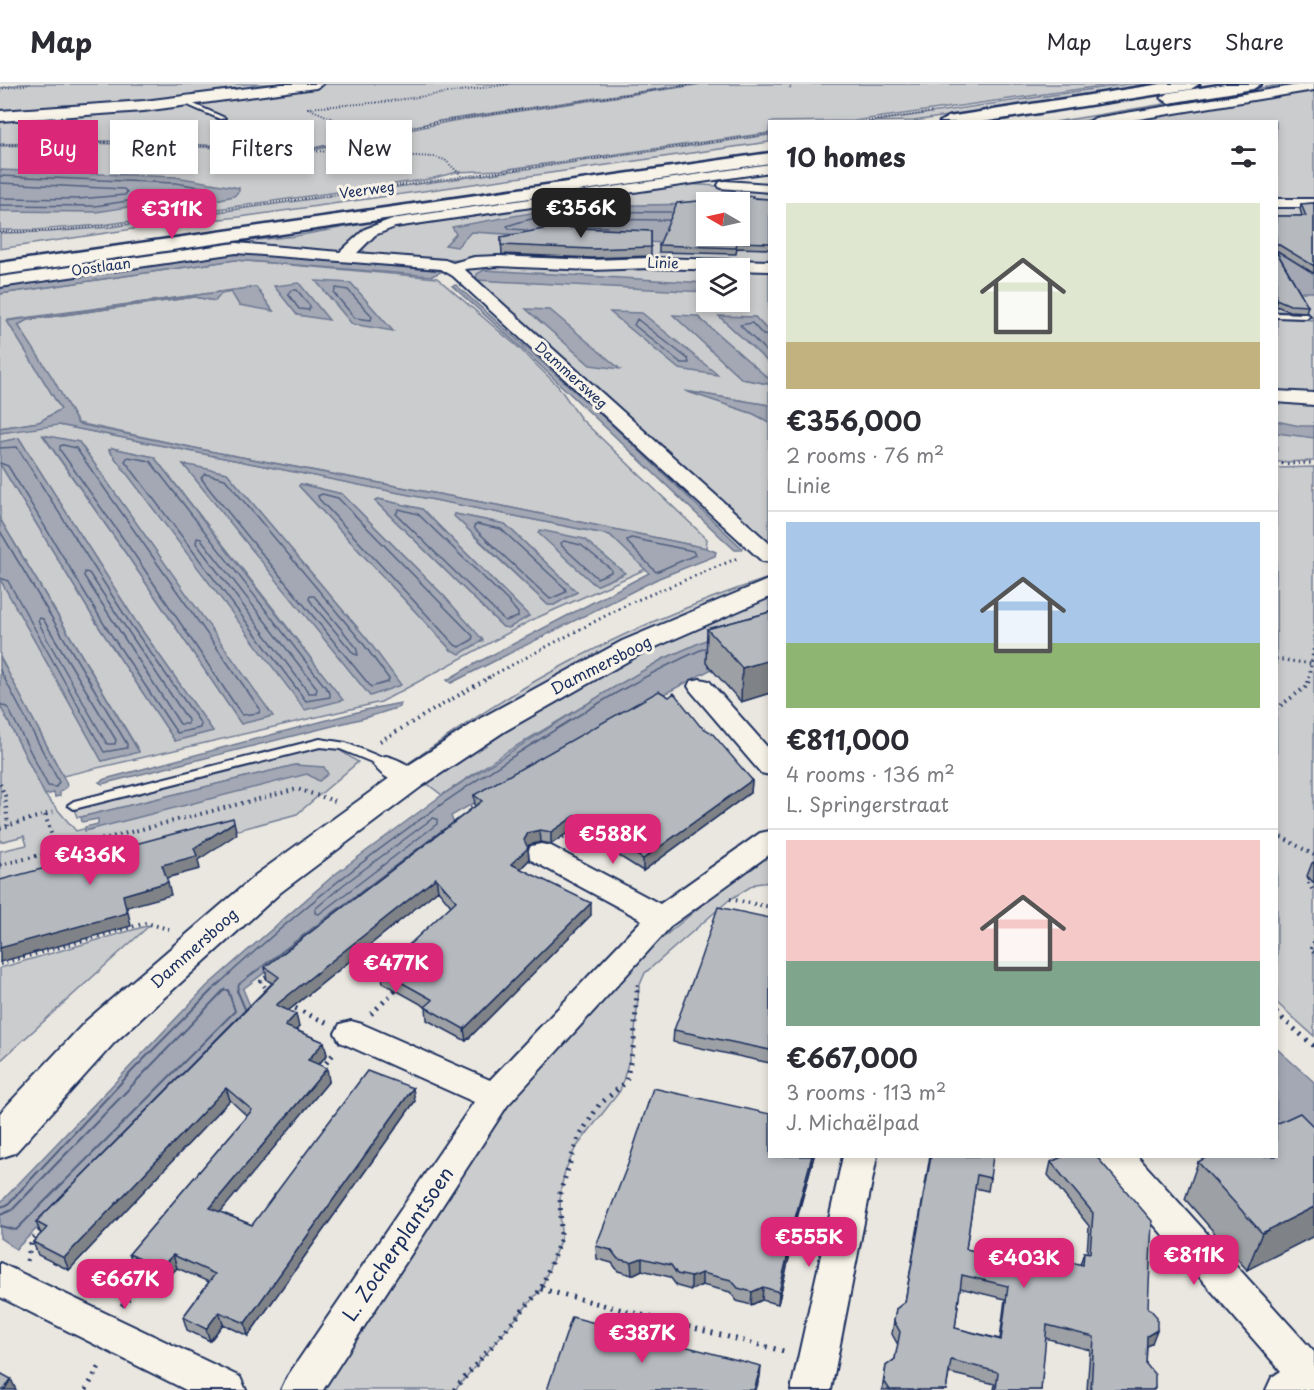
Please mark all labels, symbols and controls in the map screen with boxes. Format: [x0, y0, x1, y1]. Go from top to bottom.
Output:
text: Map [30, 20, 92, 63]
text: Map [1047, 25, 1091, 57]
text: Layers [1124, 25, 1192, 57]
text: Share [1225, 25, 1284, 57]
chip: Buy [18, 120, 98, 174]
chip: Rent [110, 120, 198, 174]
chip: Filters [210, 120, 314, 174]
chip: New [326, 120, 412, 174]
text: 10 homes [786, 137, 906, 176]
icon: filters [1227, 140, 1260, 173]
street label: Veerweg [338, 175, 396, 204]
pin: €356K [539, 188, 623, 239]
pin: €311K [130, 189, 214, 240]
text: €356K [546, 192, 616, 222]
north arrow [696, 192, 750, 246]
map controls [696, 192, 750, 312]
text: €311K [141, 193, 203, 223]
icon: home [969, 242, 1077, 350]
street label: Oostlaan [70, 252, 132, 281]
street label: Linie [647, 252, 679, 273]
button: layers [696, 258, 750, 312]
street label: Dammersweg [530, 336, 613, 413]
text: €356,000 [786, 401, 921, 440]
text: 2 rooms · 76 m² [786, 440, 944, 470]
text: Linie [786, 470, 831, 500]
icon: home [969, 561, 1077, 669]
street label: Dammersboog [546, 628, 655, 700]
text: €811,000 [786, 720, 909, 759]
text: 4 rooms · 136 m² [786, 759, 955, 789]
text: L. Springerstraat [786, 789, 949, 819]
pin: €588K [571, 814, 655, 865]
text: €588K [579, 818, 647, 848]
pin: €436K [48, 835, 132, 886]
text: €436K [54, 839, 126, 869]
icon: home [969, 879, 1077, 987]
street label: Dammersboog [144, 901, 242, 993]
pin: €477K [354, 943, 438, 994]
text: €477K [363, 947, 429, 977]
text: €667,000 [786, 1038, 918, 1077]
text: 3 rooms · 113 m² [786, 1077, 946, 1107]
text: J. Michaëlpad [786, 1107, 919, 1137]
street label: L. Zocherplantsoen [334, 1160, 460, 1327]
pin: €555K [767, 1217, 851, 1268]
text: €555K [775, 1221, 843, 1251]
pin: €811K [1152, 1235, 1236, 1286]
pin: €403K [982, 1238, 1066, 1289]
text: €811K [1164, 1239, 1224, 1269]
text: €403K [988, 1242, 1060, 1272]
pin: €667K [83, 1259, 167, 1310]
text: €667K [91, 1263, 159, 1293]
pin: €387K [600, 1313, 684, 1364]
text: €387K [608, 1317, 676, 1347]

